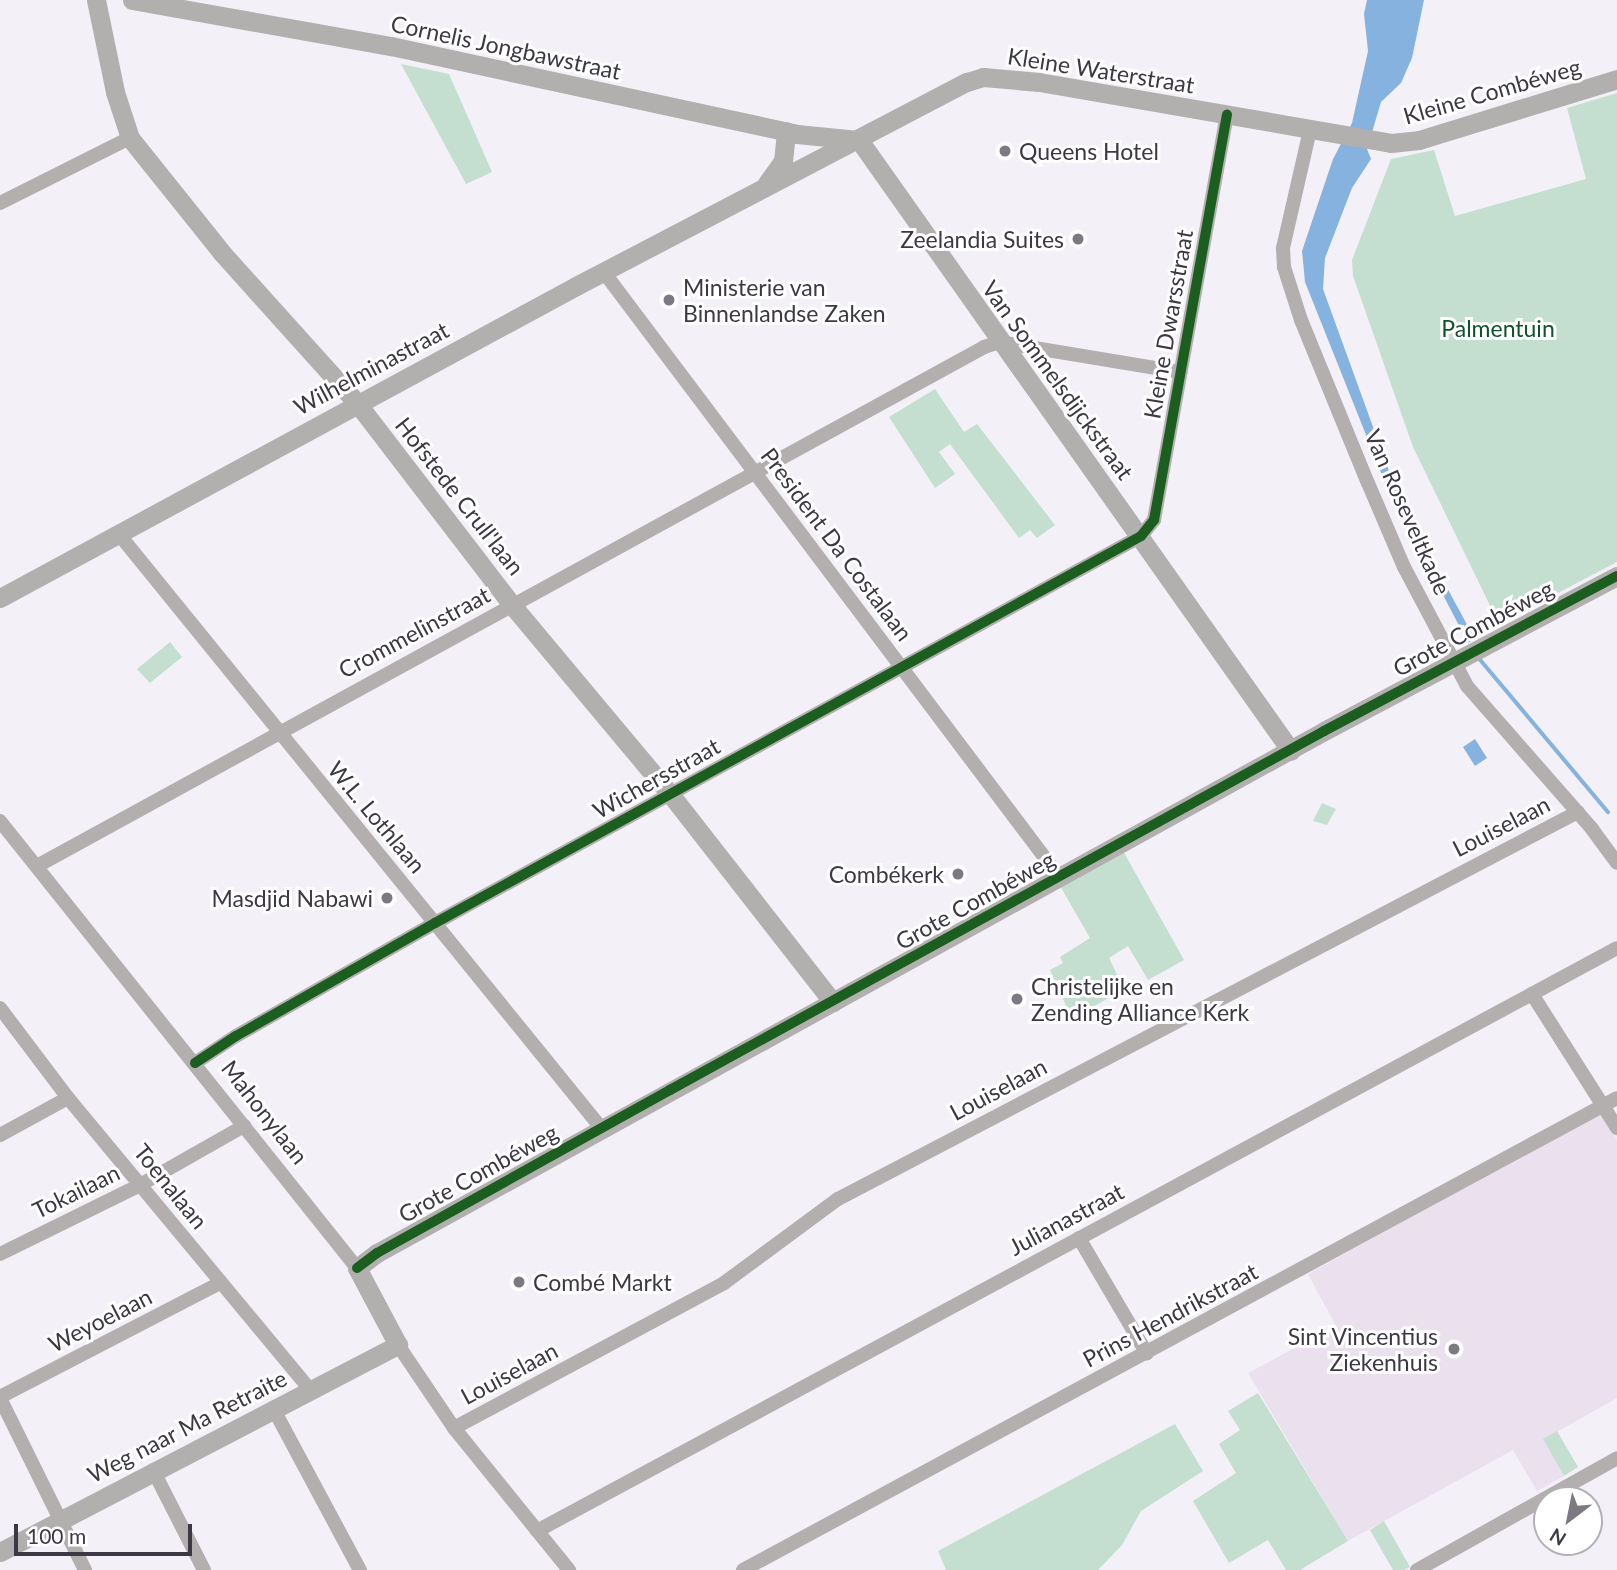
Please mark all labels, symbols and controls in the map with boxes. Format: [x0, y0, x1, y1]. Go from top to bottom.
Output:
street label: Cornelis Jongbawstraat [388, 9, 624, 85]
street label: Kleine Waterstraat [1006, 42, 1196, 98]
street label: Kleine Combéweg [1400, 52, 1584, 130]
place label: Queens Hotel [1019, 137, 1159, 165]
marker: Queens Hotel [997, 143, 1013, 159]
place label: Zeelandia Suites [900, 225, 1064, 253]
street label: Kleine Dwarsstraat [1138, 227, 1198, 421]
marker: Zeelandia Suites [1070, 231, 1086, 247]
place label: Ministerie van Binnenlandse Zaken [683, 273, 886, 327]
street label: Van Sommelsdijckstraat [977, 275, 1139, 485]
marker: Ministerie van Binnenlandse Zaken [661, 292, 677, 308]
park label: Palmentuin [1441, 314, 1555, 342]
street label: Wilhelminastraat [289, 316, 453, 420]
street label: Hofstede Crull'laan [390, 412, 530, 580]
street label: Van Roseveltkade [1359, 425, 1457, 599]
street label: President Da Costalaan [755, 442, 919, 646]
street label: Grote Combéweg [1388, 574, 1558, 682]
street label: Crommelinstraat [334, 581, 494, 683]
street label: Wichersstraat [588, 732, 724, 824]
street label: W.L. Lothlaan [322, 756, 432, 878]
street label: Louiselaan [1448, 790, 1554, 862]
street label: Grote Combéweg [891, 845, 1059, 955]
place label: Combékerk [829, 860, 944, 888]
marker: Combékerk [950, 866, 966, 882]
place label: Masdjid Nabawi [211, 884, 373, 912]
marker: Masdjid Nabawi [379, 890, 395, 906]
place label: Christelijke en Zending Alliance Kerk [1031, 972, 1250, 1026]
marker: Christelijke en Zending Alliance Kerk [1009, 991, 1025, 1007]
street label: Louiselaan [945, 1052, 1051, 1126]
street label: Mahonylaan [216, 1055, 314, 1169]
street label: Grote Combéweg [394, 1118, 562, 1228]
street label: Toenalaan [128, 1138, 214, 1234]
street label: Tokailaan [28, 1158, 124, 1224]
street label: Julianastraat [1004, 1177, 1128, 1261]
street label: Prins Hendrikstraat [1078, 1257, 1262, 1373]
place label: Combé Markt [533, 1268, 672, 1296]
marker: Combé Markt [511, 1274, 527, 1290]
street label: Weyoelaan [44, 1282, 156, 1358]
place label: Sint Vincentius Ziekenhuis [1287, 1322, 1438, 1376]
street label: Louiselaan [456, 1336, 562, 1410]
marker: Sint Vincentius Ziekenhuis [1444, 1339, 1464, 1359]
street label: Weg naar Ma Retraite [83, 1364, 291, 1488]
north arrow [1533, 1486, 1603, 1556]
scale bar [18, 1510, 196, 1554]
text: 100 m [27, 1523, 86, 1548]
text: N [1545, 1524, 1570, 1551]

